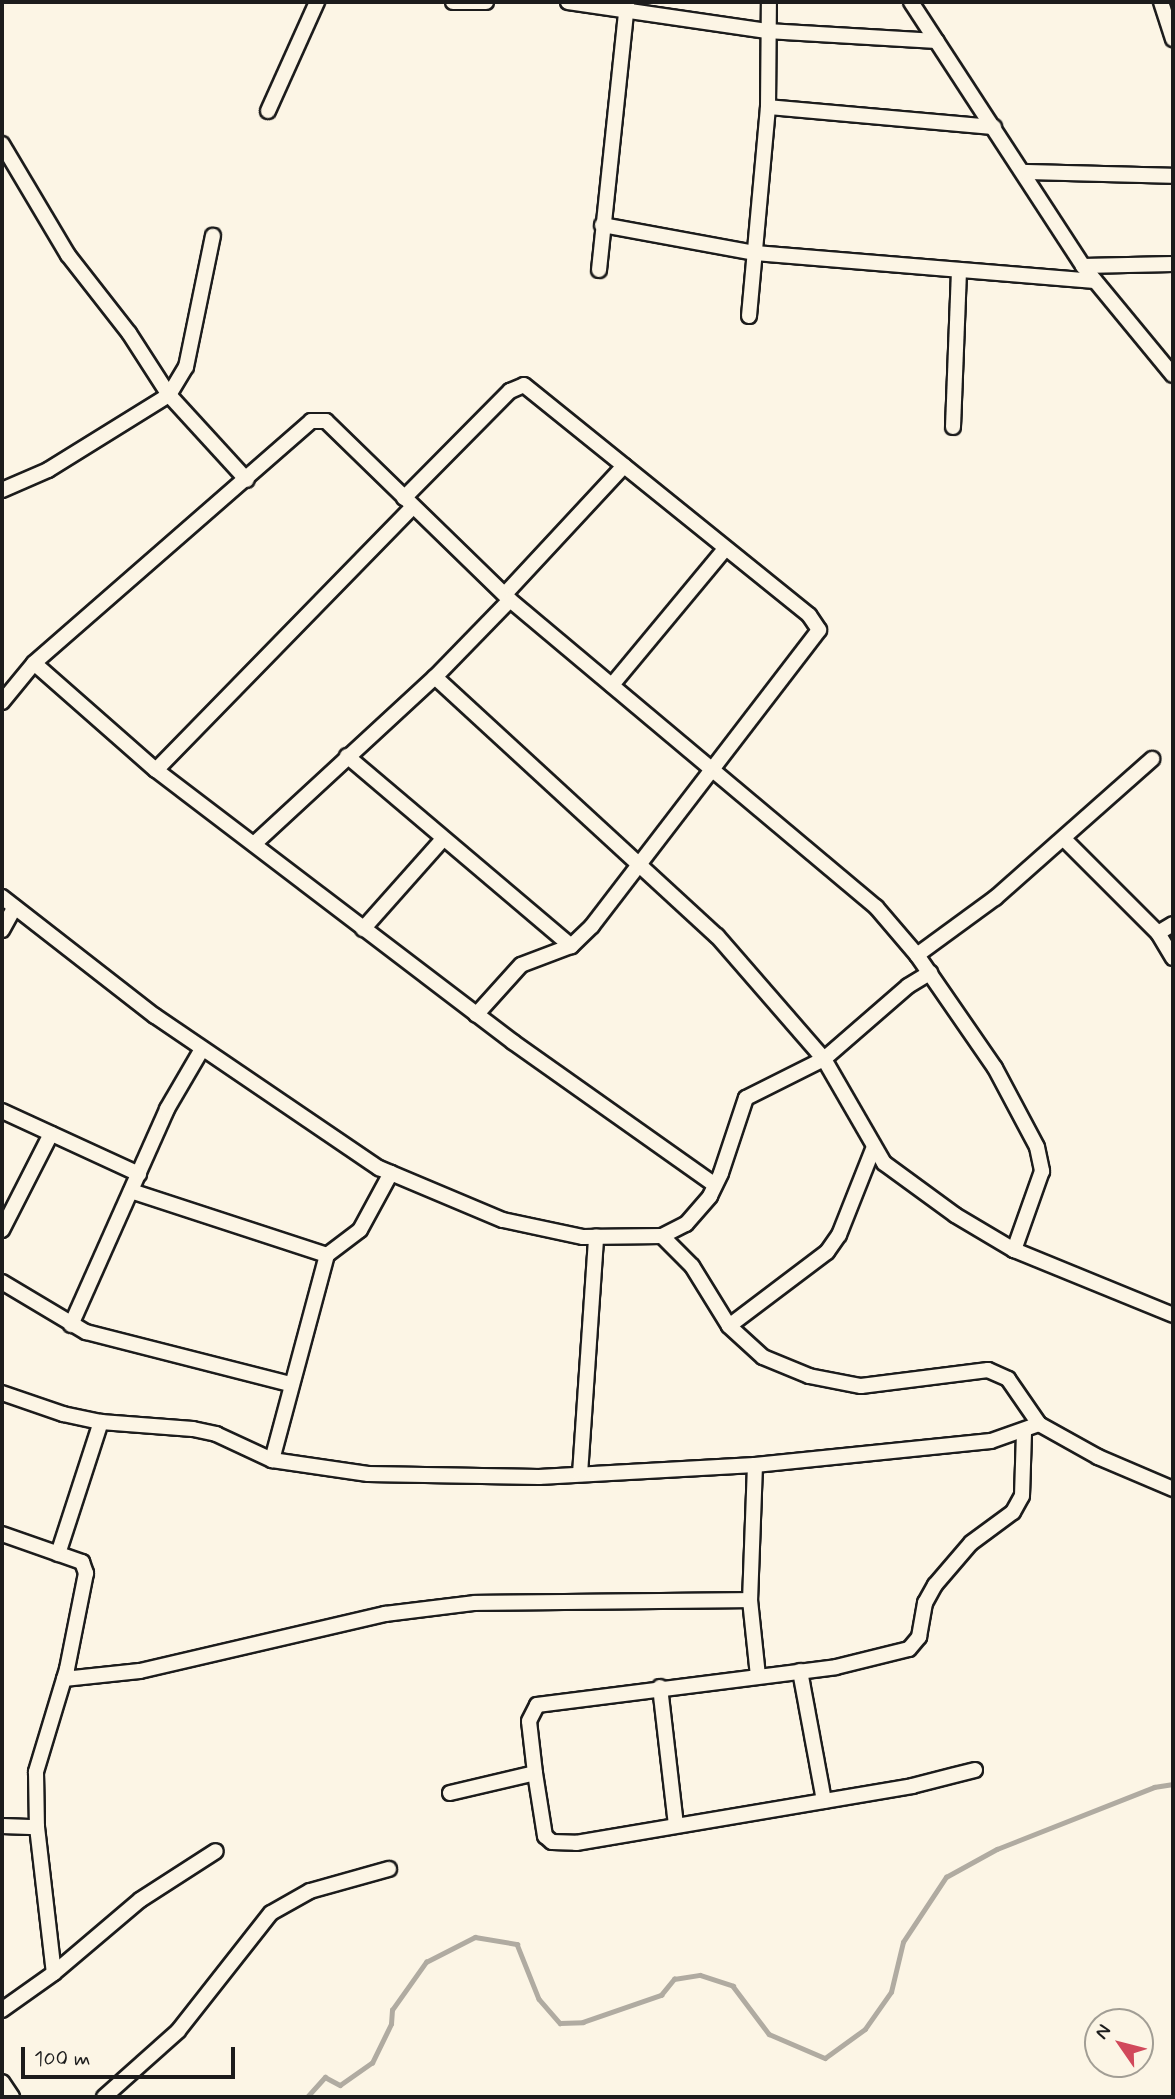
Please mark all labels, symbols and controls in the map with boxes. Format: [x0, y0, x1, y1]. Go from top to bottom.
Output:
north arrow [1084, 2008, 1154, 2078]
text: N [1089, 2019, 1117, 2044]
scale bar [24, 2032, 238, 2076]
text: 100 m [34, 2045, 90, 2073]

